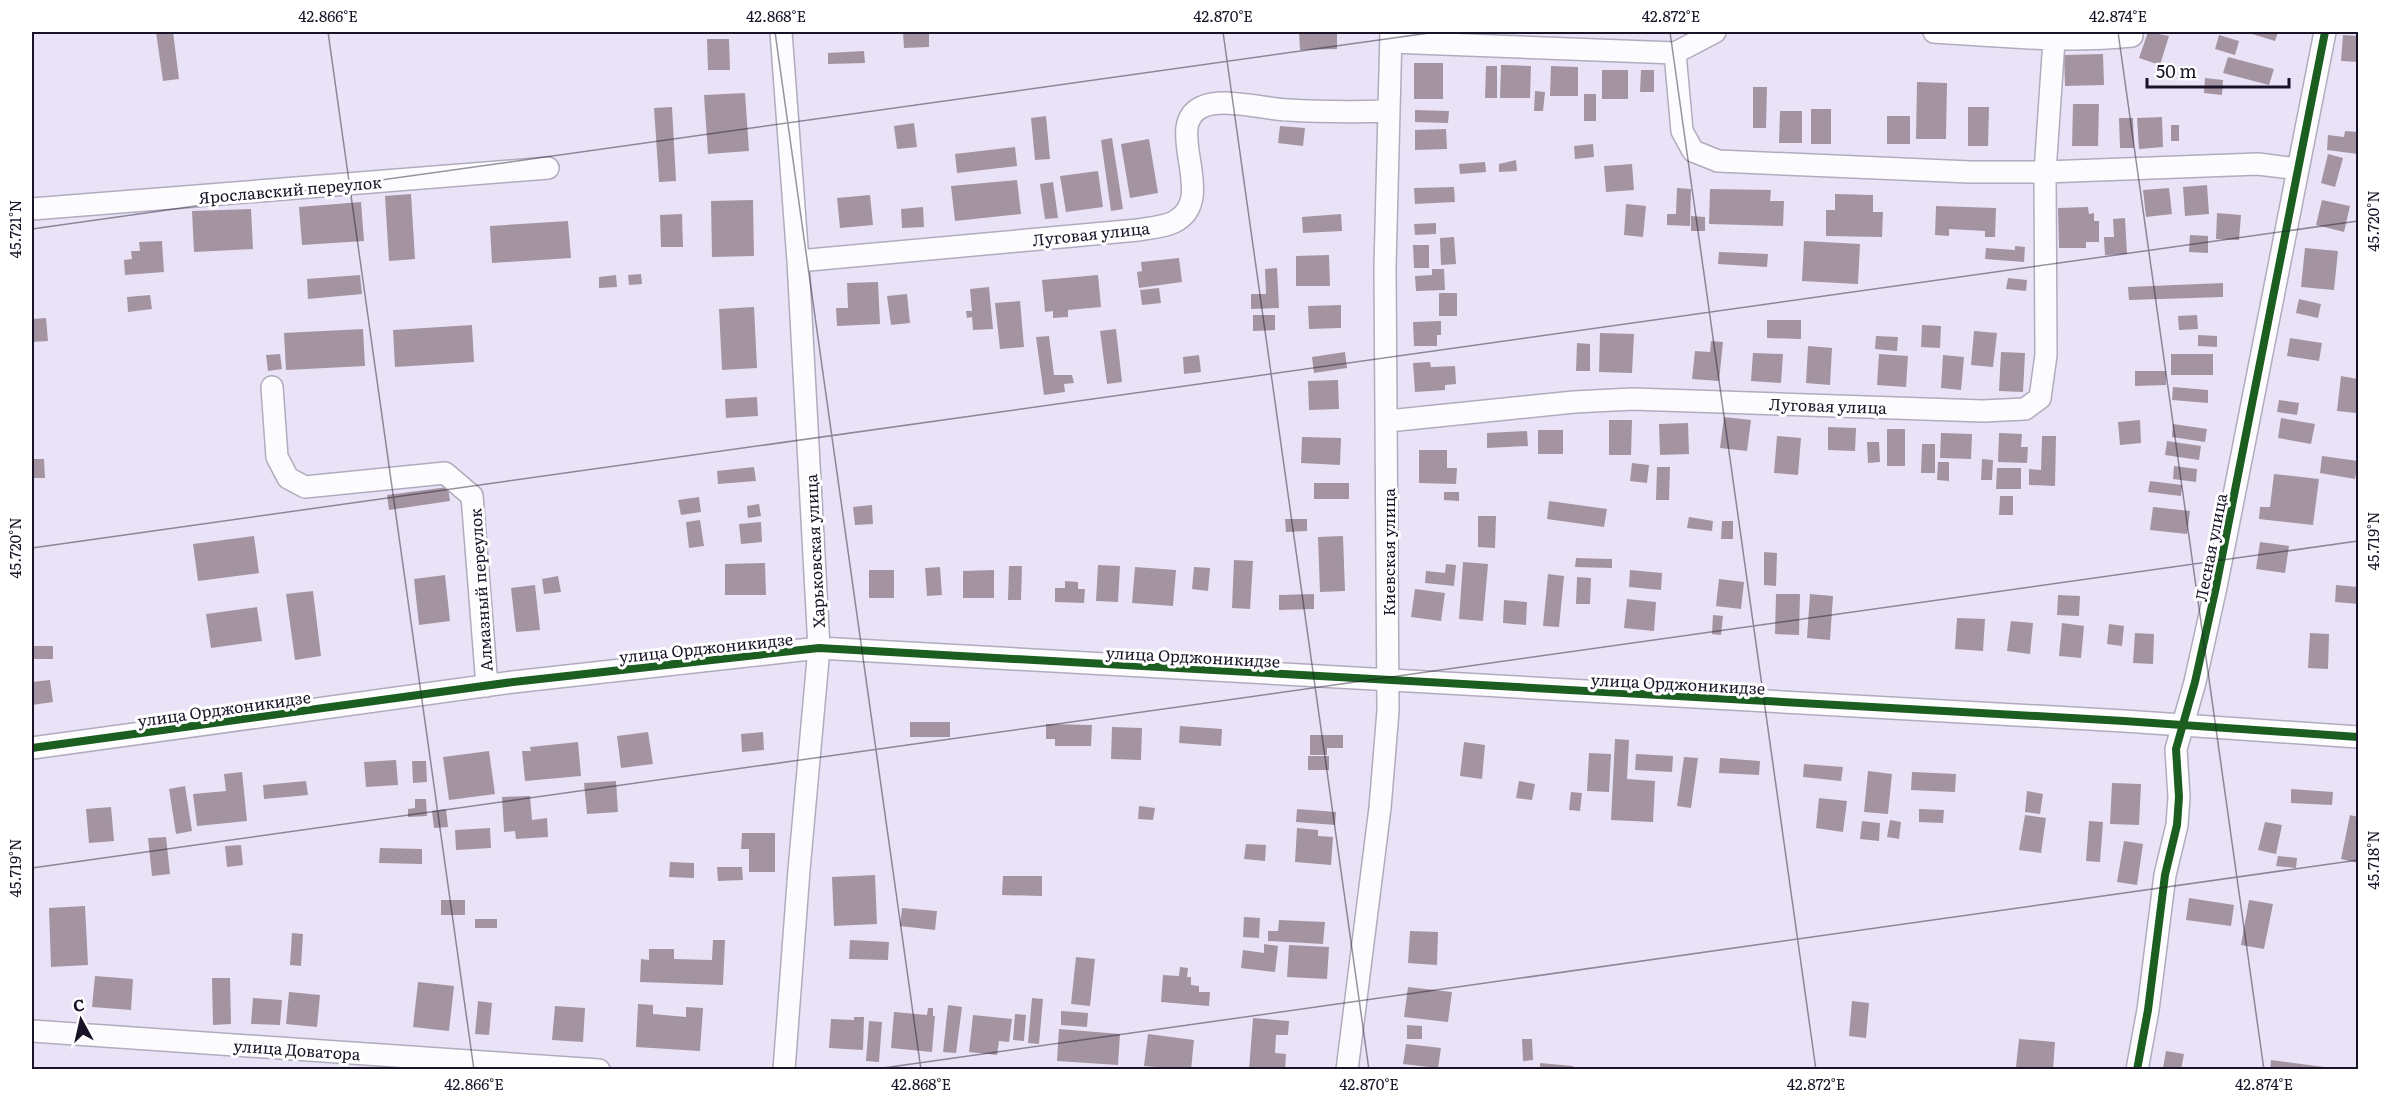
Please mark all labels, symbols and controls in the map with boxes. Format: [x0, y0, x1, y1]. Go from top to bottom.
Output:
text: 42.866°E [298, 4, 358, 27]
text: 42.868°E [746, 4, 806, 27]
text: 42.870°E [1193, 4, 1253, 27]
text: 42.872°E [1642, 4, 1700, 27]
text: 42.874°E [2089, 4, 2147, 27]
scale bar [2147, 51, 2290, 89]
text: 50 m [2156, 57, 2197, 84]
street label: Ярославский переулок [198, 169, 383, 209]
text: 45.720°N [2361, 190, 2384, 252]
text: 45.721°N [3, 200, 26, 258]
street label: Луговая улица [1031, 215, 1151, 251]
street label: Луговая улица [1769, 391, 1888, 419]
street label: Харьковская улица [798, 473, 830, 629]
street label: Киевская улица [1376, 488, 1400, 616]
street label: Лесная улица [2188, 490, 2232, 603]
street label: Алмазный переулок [462, 507, 498, 672]
text: 45.719°N [2361, 512, 2384, 571]
text: 45.720°N [3, 517, 26, 579]
street label: улица Орджоникидзе [618, 626, 794, 668]
street label: улица Орджоникидзе [1105, 639, 1281, 673]
street label: улица Орджоникидзе [1590, 666, 1766, 700]
street label: улица Орджоникидзе [136, 684, 312, 732]
text: 45.718°N [2361, 830, 2384, 890]
text: 45.719°N [3, 839, 26, 898]
north arrow [51, 990, 111, 1050]
text: С [71, 991, 86, 1017]
street label: улица Доватора [233, 1033, 362, 1065]
text: 42.866°E [444, 1072, 504, 1095]
text: 42.868°E [891, 1072, 951, 1095]
text: 42.870°E [1339, 1072, 1399, 1095]
text: 42.872°E [1787, 1072, 1845, 1095]
text: 42.874°E [2235, 1072, 2293, 1095]

